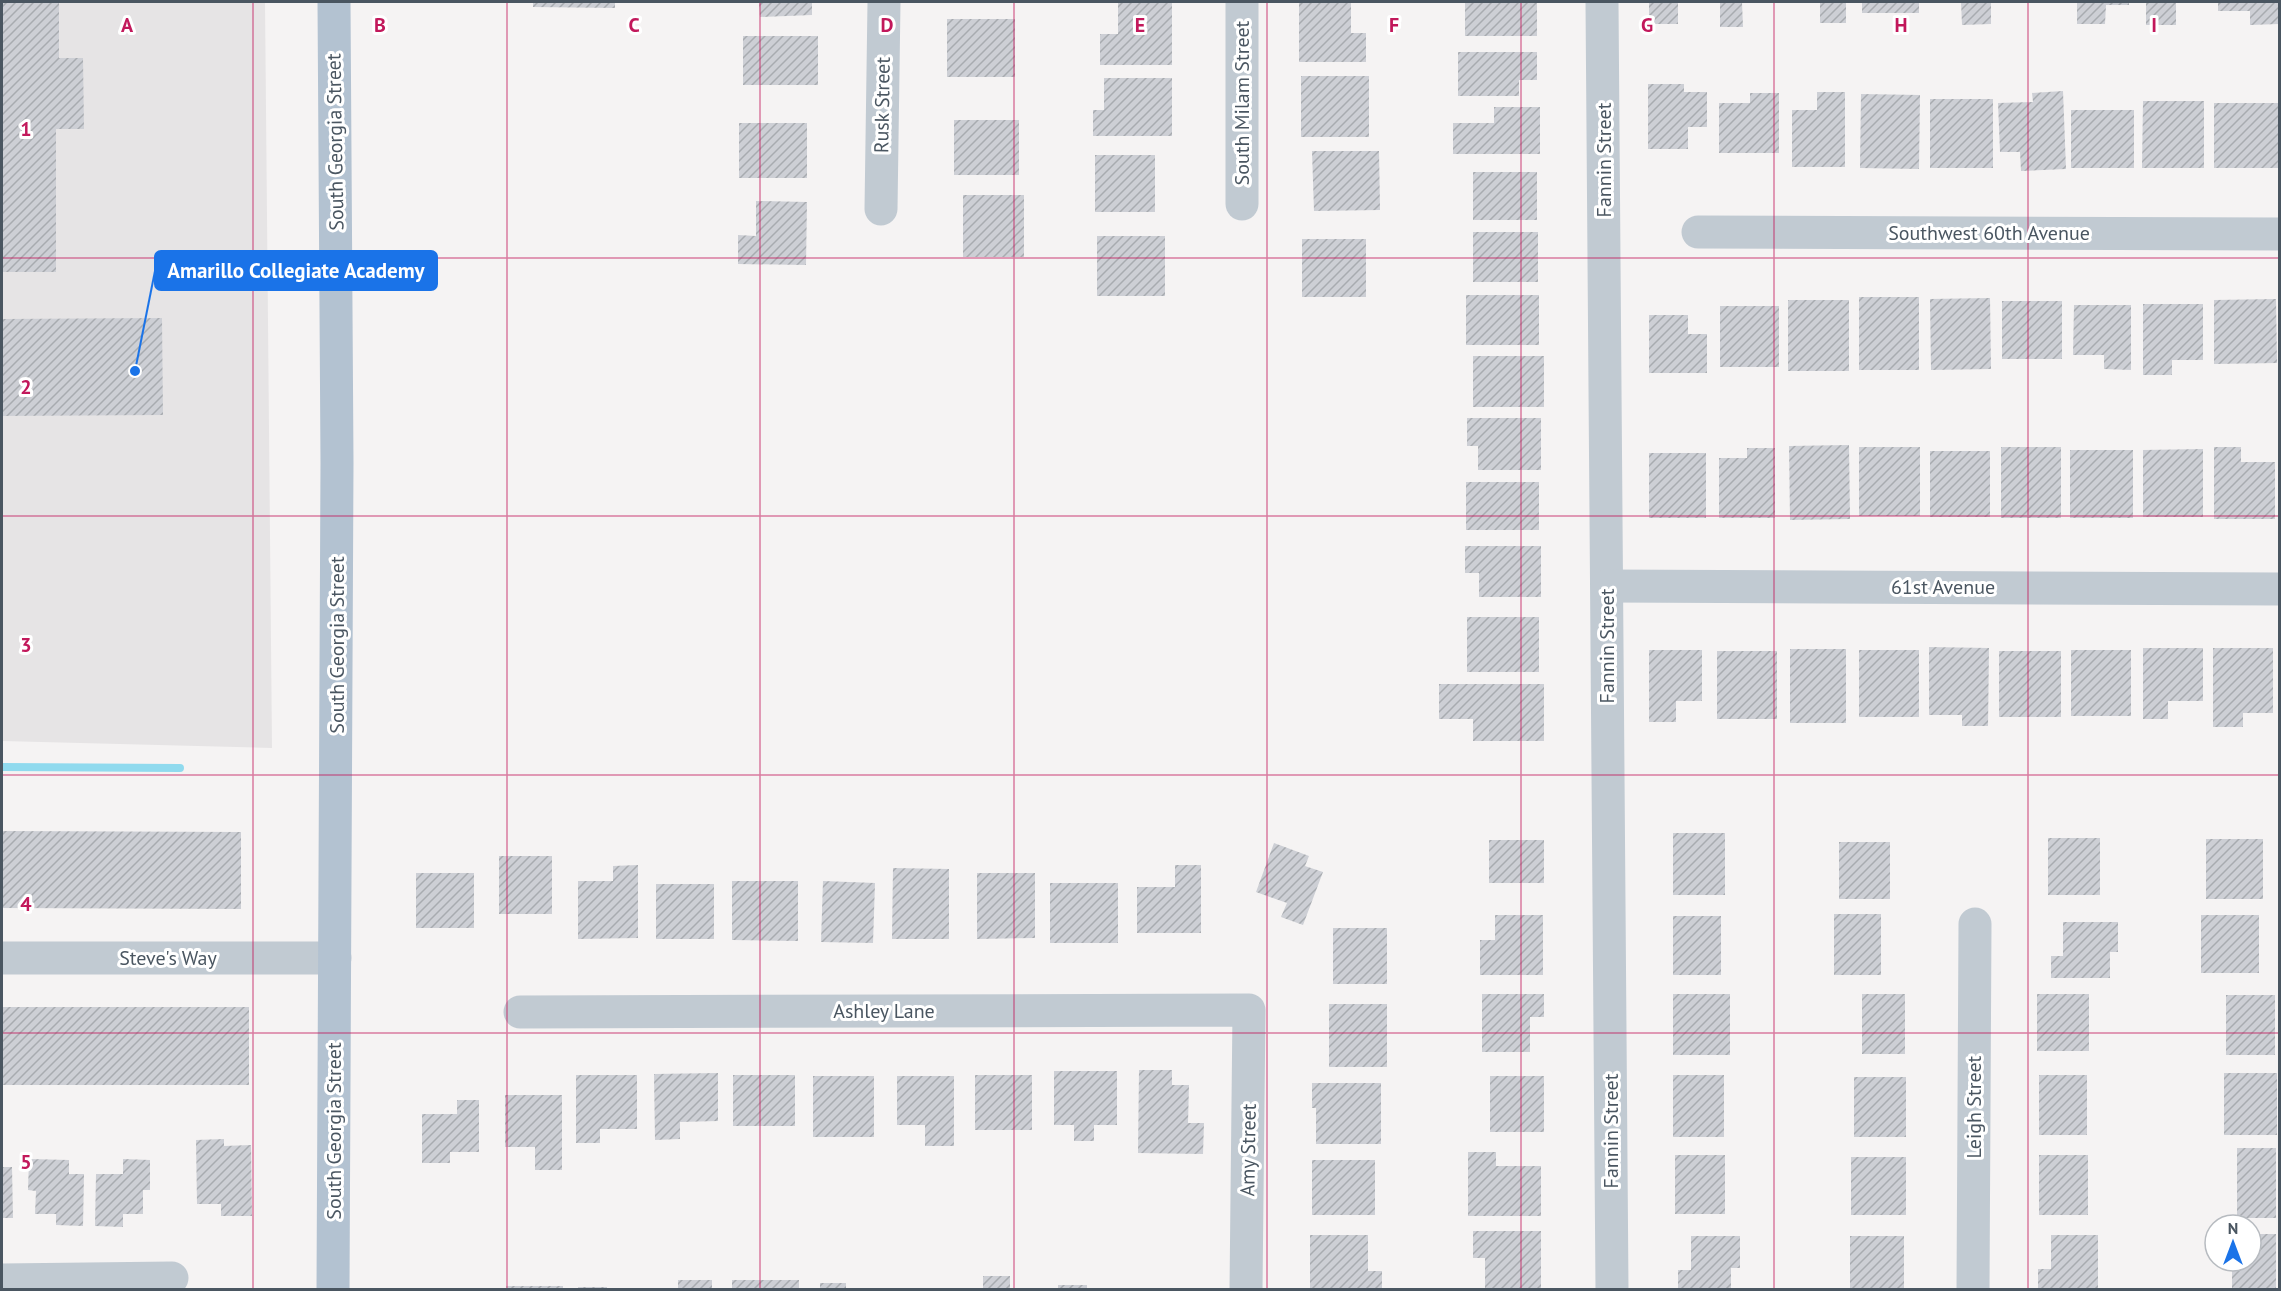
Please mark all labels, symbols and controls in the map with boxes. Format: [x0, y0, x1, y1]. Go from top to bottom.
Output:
text: A [121, 12, 134, 38]
text: B [374, 12, 386, 38]
text: C [628, 12, 640, 38]
text: D [881, 12, 894, 38]
text: E [1135, 12, 1145, 38]
text: F [1389, 12, 1399, 38]
text: G [1641, 12, 1653, 38]
text: H [1894, 12, 1908, 38]
text: I [2151, 12, 2157, 38]
street label: South Milam Street [1229, 20, 1255, 185]
street label: South Georgia Street [320, 53, 350, 231]
street label: Rusk Street [868, 56, 896, 153]
street label: Fannin Street [1591, 102, 1617, 217]
text: 1 [20, 116, 32, 142]
street label: Southwest 60th Avenue [1888, 220, 2090, 246]
callout: Amarillo Collegiate Academy [155, 251, 437, 290]
text: Amarillo Collegiate Academy [167, 257, 426, 284]
text: 2 [20, 374, 32, 400]
street label: South Georgia Street [324, 556, 350, 734]
street label: 61st Avenue [1891, 574, 1995, 600]
street label: Fannin Street [1594, 588, 1620, 703]
text: 3 [20, 632, 32, 658]
text: 4 [20, 891, 32, 917]
street label: Steve's Way [119, 945, 218, 971]
street label: Ashley Lane [833, 998, 935, 1024]
street label: South Georgia Street [321, 1042, 347, 1220]
street label: Leigh Street [1961, 1055, 1987, 1158]
street label: Fannin Street [1598, 1073, 1624, 1188]
street label: Amy Street [1234, 1103, 1262, 1197]
text: 5 [20, 1149, 32, 1175]
north arrow [2203, 1213, 2263, 1273]
text: N [2228, 1218, 2238, 1238]

